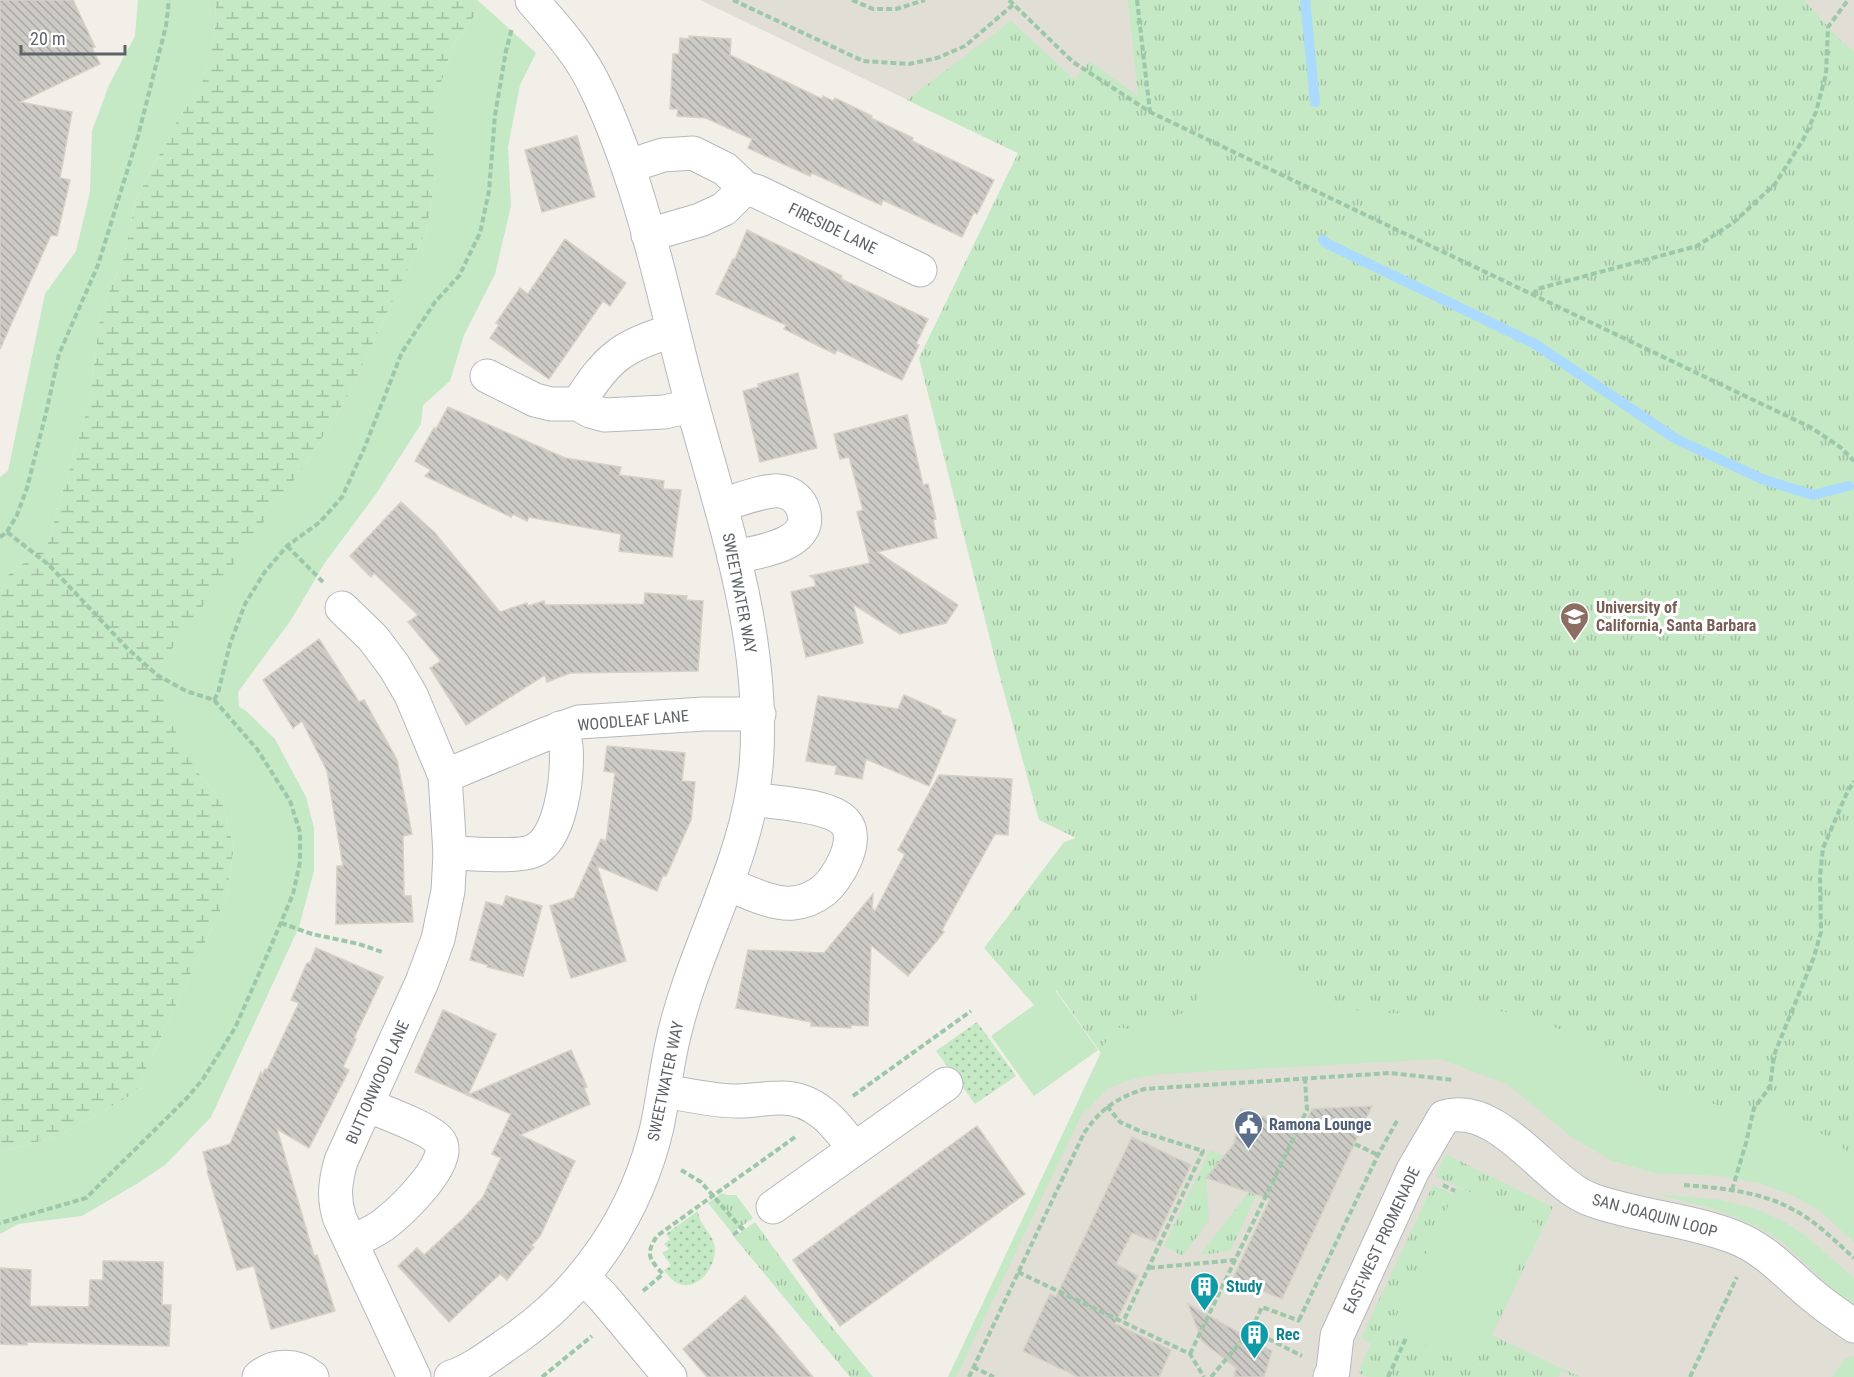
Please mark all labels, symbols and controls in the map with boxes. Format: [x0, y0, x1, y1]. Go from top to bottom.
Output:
scale bar [21, 18, 124, 56]
text: 20 m [30, 28, 65, 49]
street label: FIRESIDE LANE [785, 199, 880, 258]
street label: SWEETWATER WAY [719, 531, 761, 656]
place label: University of California, Santa Barbara [1596, 598, 1757, 635]
school or university icon: University of California, Santa Barbara [1559, 600, 1591, 642]
street label: WOODLEAF LANE [577, 706, 689, 735]
street label: BUTTONWOOD LANE [342, 1018, 413, 1147]
street label: SWEETWATER WAY [643, 1019, 688, 1143]
public building icon: Ramona Lounge [1232, 1108, 1264, 1150]
place label: Ramona Lounge [1269, 1115, 1372, 1134]
street label: EAST-WEST PROMENADE [1339, 1164, 1424, 1316]
street label: SAN JOAQUIN LOOP [1590, 1190, 1720, 1241]
building icon: Study [1189, 1270, 1221, 1312]
place label: Study [1226, 1277, 1262, 1296]
building icon: Rec [1239, 1318, 1271, 1360]
place label: Rec [1276, 1325, 1300, 1344]

